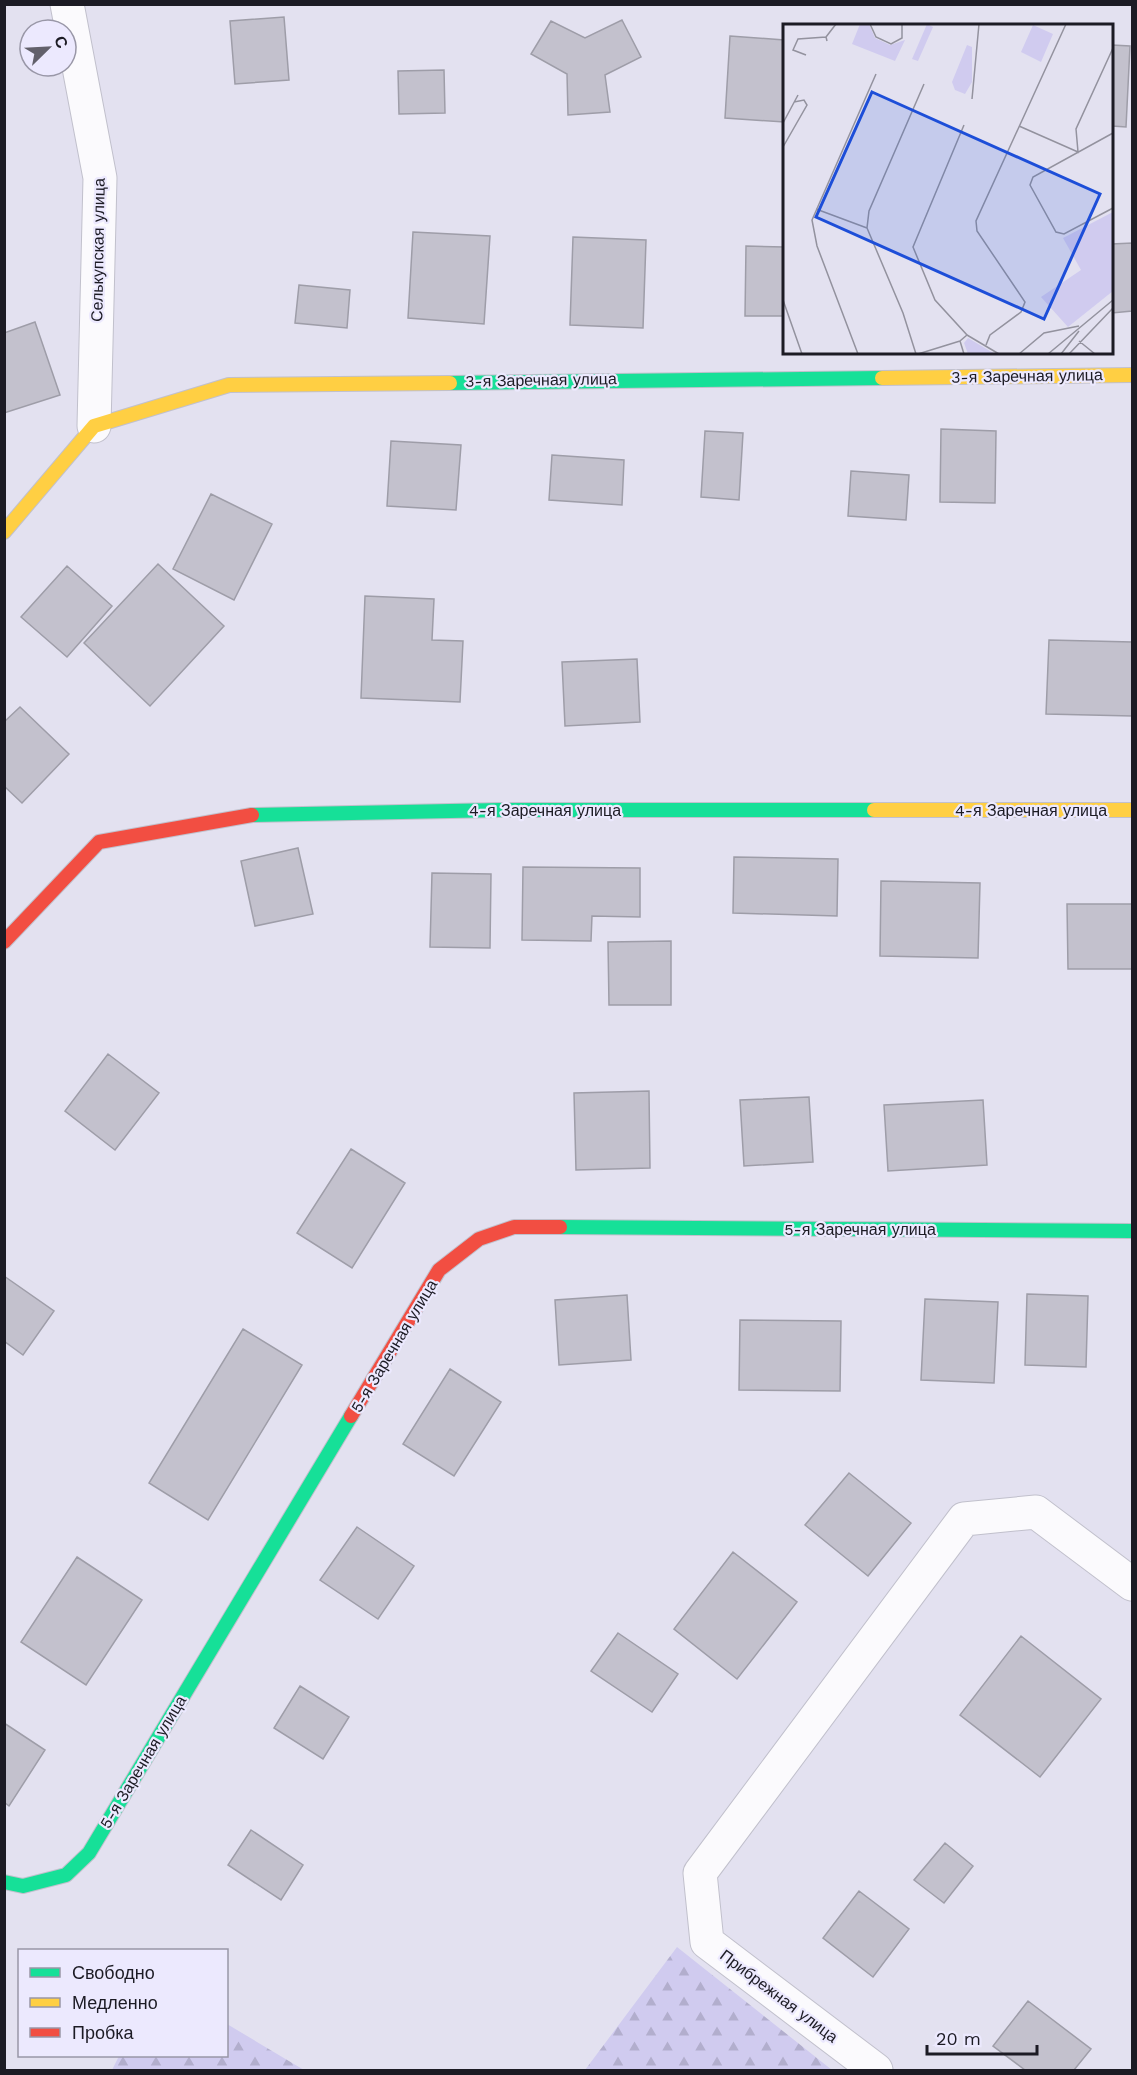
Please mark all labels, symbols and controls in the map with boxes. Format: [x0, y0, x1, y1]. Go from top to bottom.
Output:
north arrow [18, 18, 78, 78]
inset map [783, 24, 1113, 354]
text: С [50, 33, 72, 52]
street label: Селькупская улица [87, 178, 109, 322]
street label: 3-я Заречная улица [951, 365, 1103, 387]
street label: 3-я Заречная улица [465, 369, 617, 391]
street label: 4-я Заречная улица [469, 801, 621, 820]
street label: 4-я Заречная улица [955, 801, 1107, 820]
street label: 5-я Заречная улица [784, 1220, 936, 1239]
street label: 5-я Заречная улица [347, 1276, 441, 1416]
street label: 5-я Заречная улица [96, 1692, 190, 1832]
street label: Прибрежная улица [716, 1945, 842, 2047]
legend [18, 1949, 228, 2057]
text: Свободно [72, 1962, 155, 1983]
text: Медленно [72, 1992, 158, 2013]
scale bar [927, 2018, 1036, 2056]
text: Пробка [72, 2022, 135, 2043]
text: 20 m [936, 2028, 981, 2049]

